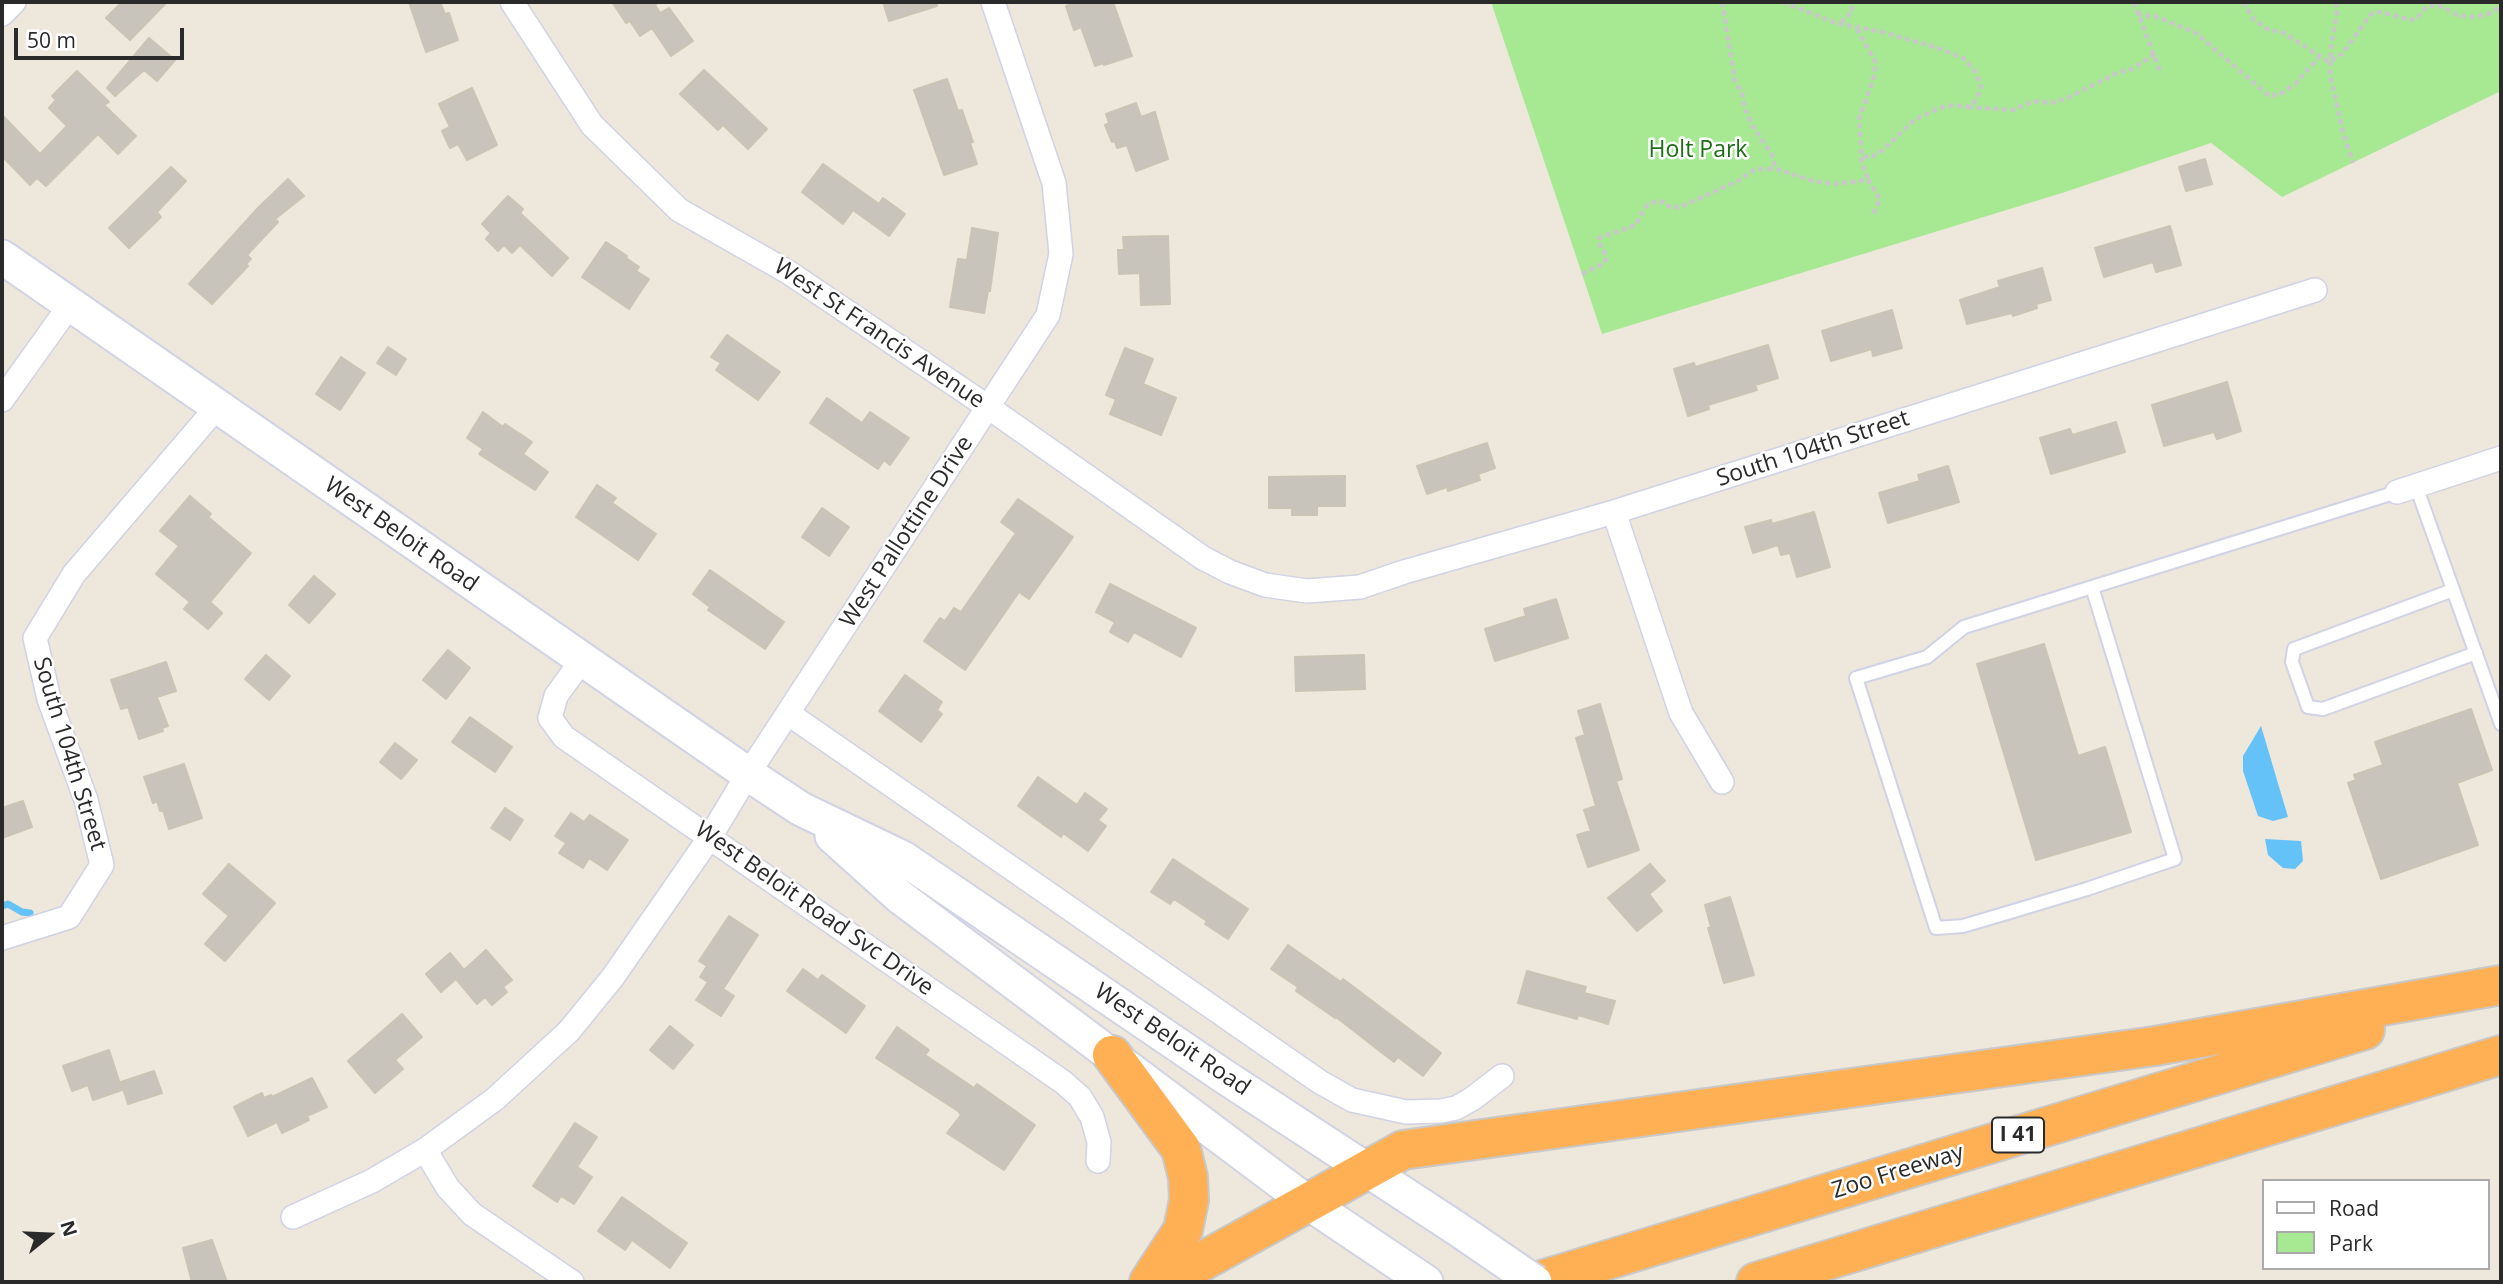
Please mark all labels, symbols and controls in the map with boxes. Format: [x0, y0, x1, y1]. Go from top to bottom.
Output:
scale bar [18, 14, 187, 58]
text: 50 m [27, 26, 76, 54]
park label: Holt Park [1649, 136, 1747, 164]
street label: West St Francis Avenue [768, 253, 990, 415]
street label: South 104th Street [1713, 405, 1913, 493]
street label: West Pallottine Drive [835, 431, 979, 633]
street label: West Beloit Road [319, 472, 483, 598]
street label: South 104th Street [26, 654, 112, 854]
street label: West Beloit Road Svc Drive [689, 816, 939, 1002]
street label: West Beloit Road [1089, 978, 1255, 1102]
road number: I 41 [1992, 1118, 2044, 1152]
street label: Zoo Freeway [1829, 1139, 1967, 1205]
legend [2262, 1179, 2489, 1270]
text: Road [2329, 1194, 2379, 1222]
north arrow [14, 1200, 84, 1270]
text: N [54, 1217, 84, 1240]
text: Park [2329, 1229, 2373, 1257]

